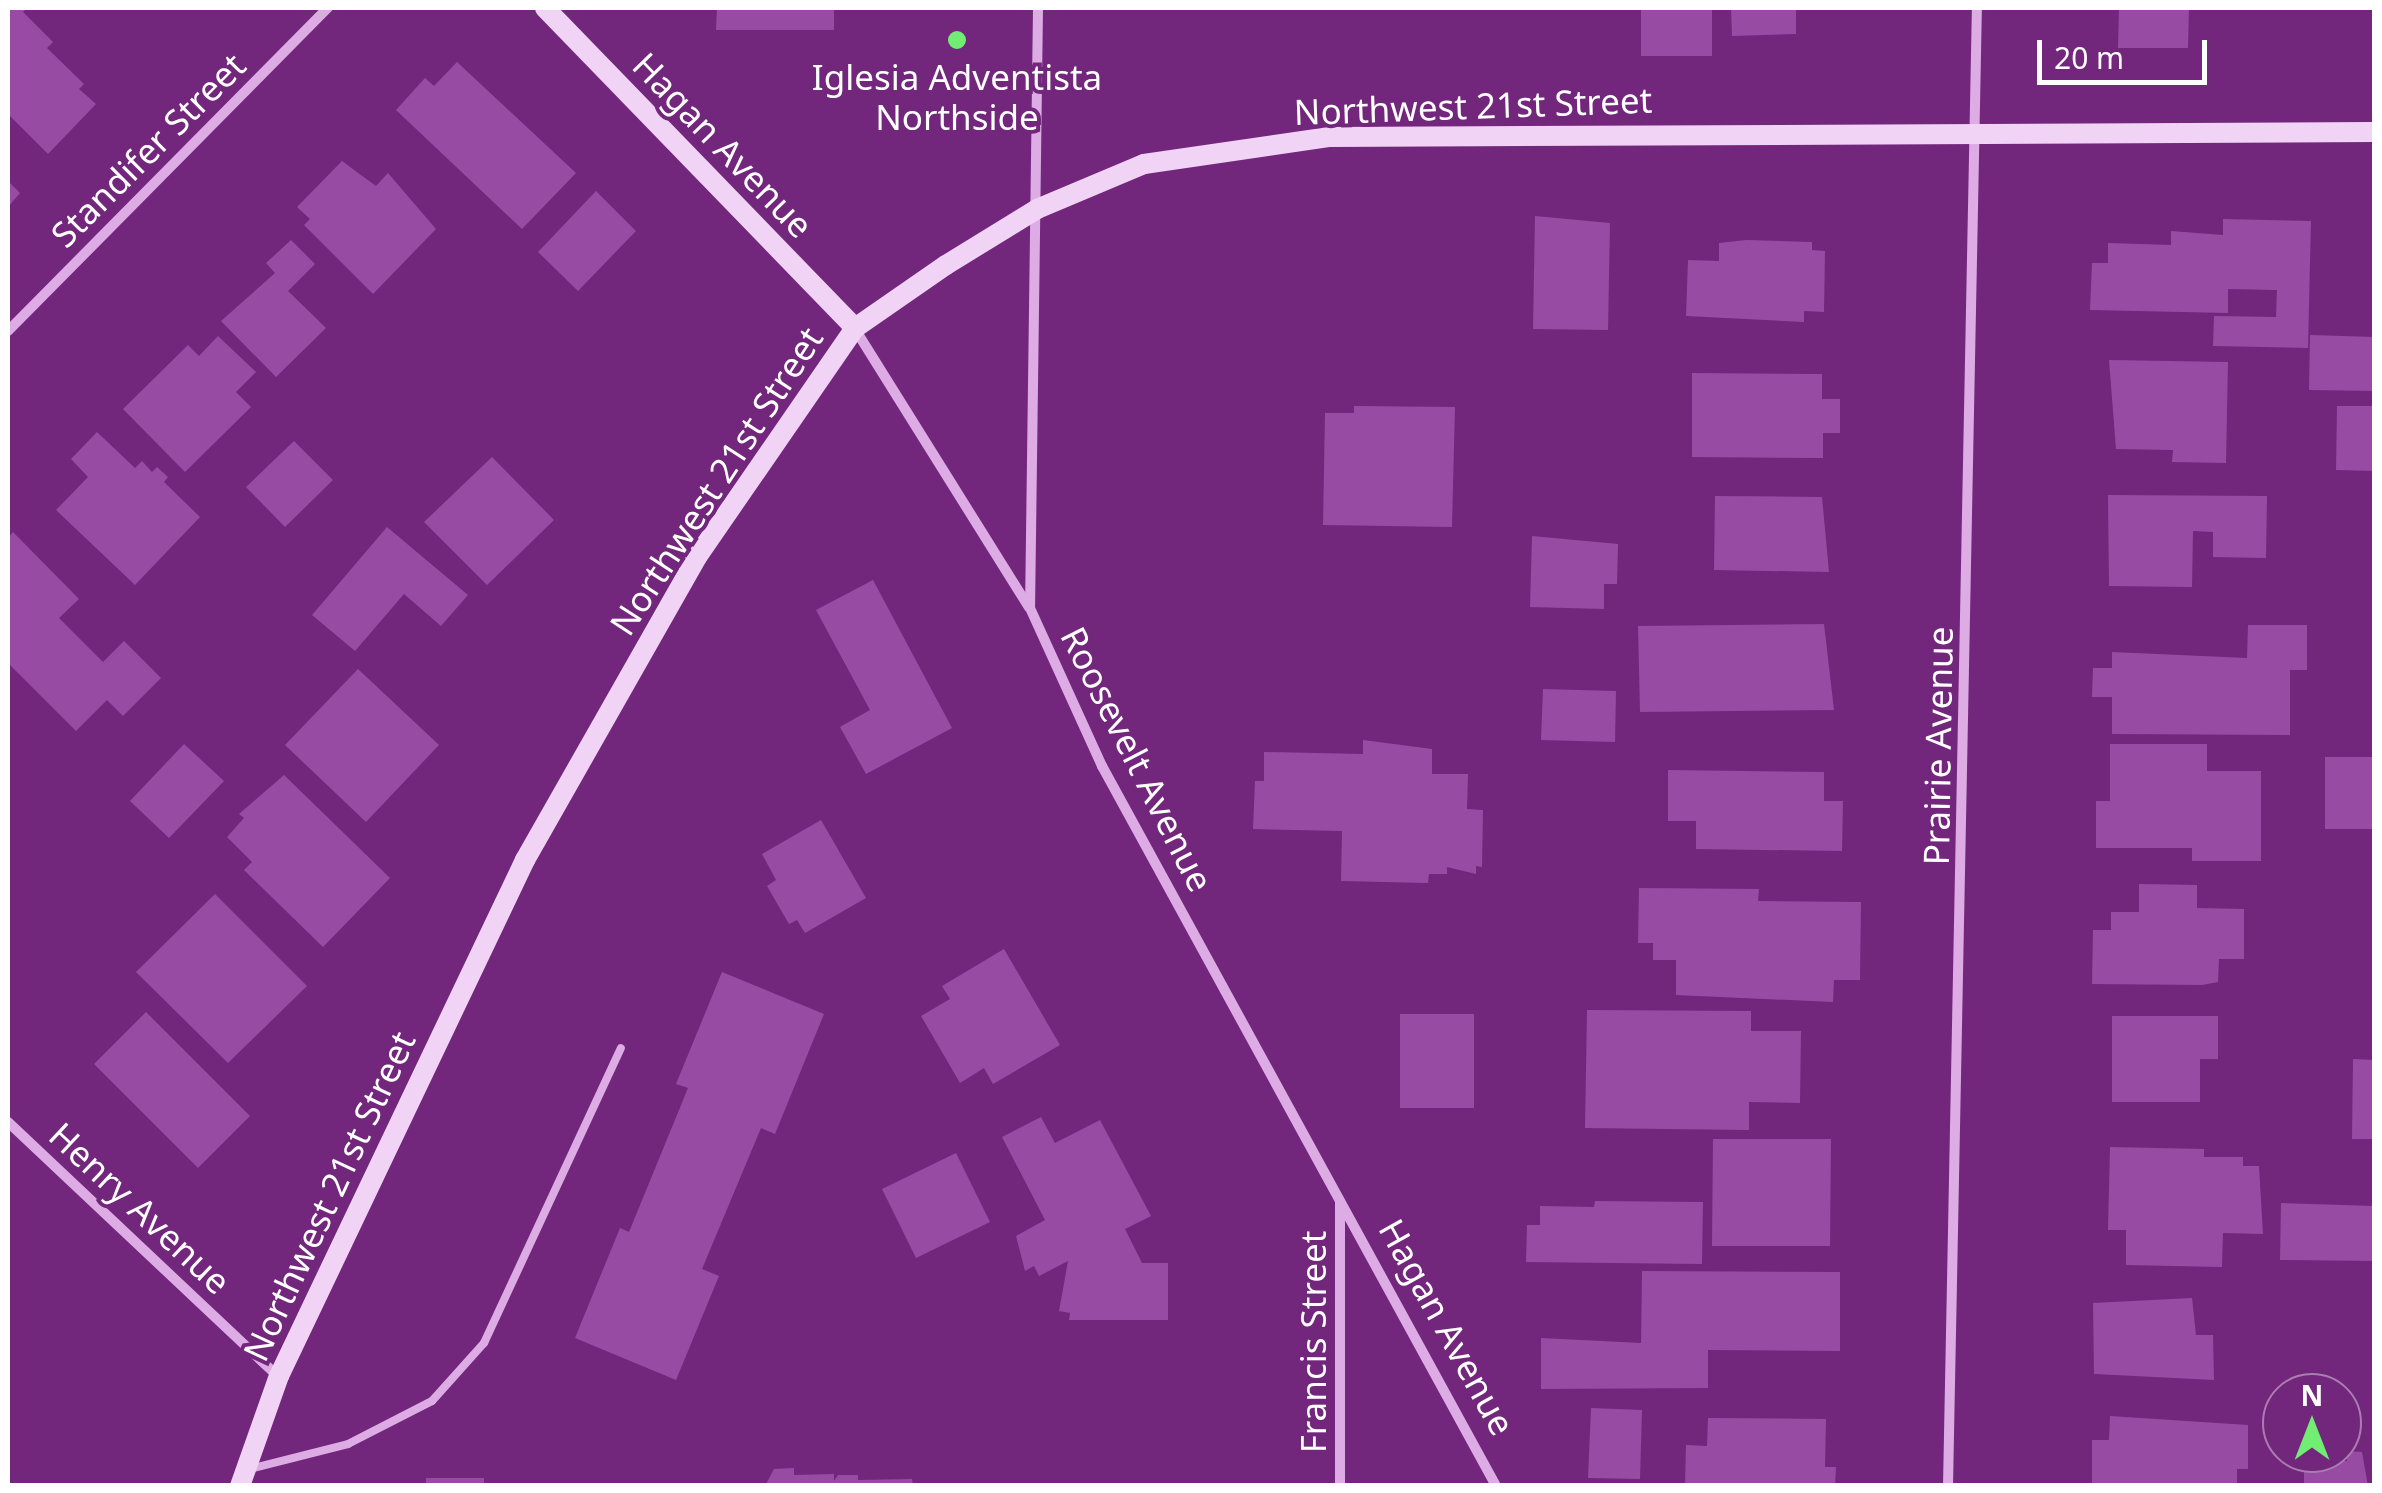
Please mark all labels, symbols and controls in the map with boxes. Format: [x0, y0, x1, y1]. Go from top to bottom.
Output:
scale bar [2042, 20, 2212, 82]
marker: Iglesia Adventista Northside [946, 29, 968, 51]
text: 20 m [2054, 37, 2124, 78]
street label: Standifer Street [42, 44, 254, 256]
street label: Hagan Avenue [624, 44, 822, 246]
place label: Iglesia Adventista Northside [812, 56, 1102, 138]
street label: Northwest 21st Street [1293, 79, 1653, 133]
street label: Northwest 21st Street [601, 319, 831, 643]
street label: Roosevelt Avenue [1052, 620, 1222, 898]
street label: Prairie Avenue [1915, 626, 1961, 866]
street label: Northwest 21st Street [234, 1025, 424, 1367]
street label: Henry Avenue [41, 1114, 239, 1302]
street label: Hagan Avenue [1370, 1212, 1524, 1442]
street label: Francis Street [1292, 1231, 1334, 1453]
north arrow [2262, 1373, 2362, 1473]
text: N [2301, 1376, 2323, 1414]

